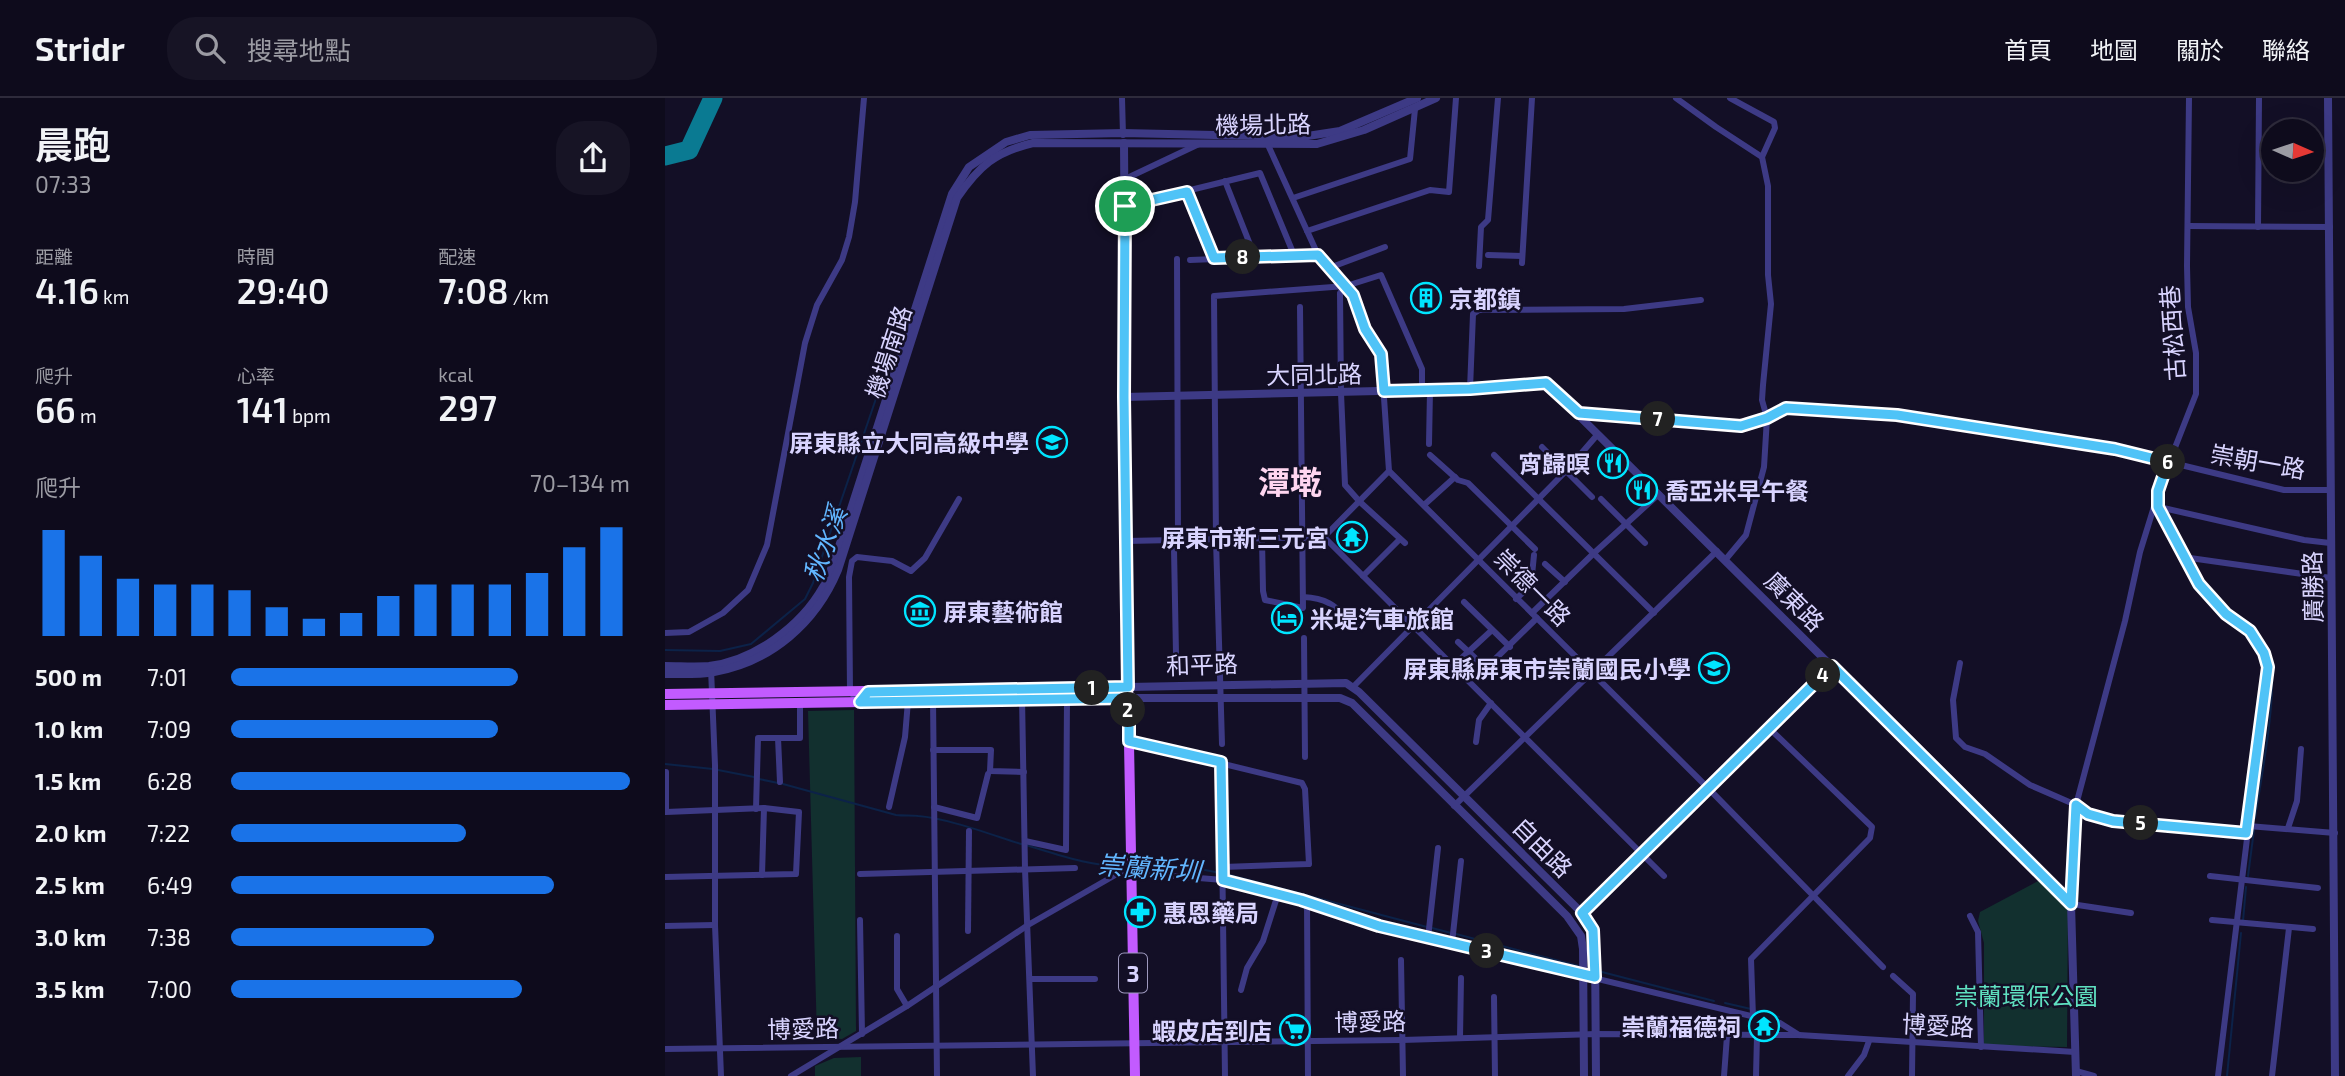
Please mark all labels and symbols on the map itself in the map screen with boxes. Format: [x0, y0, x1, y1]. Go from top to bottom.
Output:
street label: 機場北路 [1215, 109, 1311, 139]
north arrow [2261, 119, 2324, 182]
pin [1095, 176, 1155, 236]
pin: 8 [1225, 240, 1261, 274]
building icon: 京都鎮 [1409, 281, 1443, 315]
place label: 京都鎮 [1449, 284, 1521, 313]
street label: 古松西巷 [2154, 284, 2190, 382]
street label: 機場南路 [859, 302, 917, 402]
street label: 大同北路 [1266, 359, 1362, 389]
pin: 7 [1641, 402, 1675, 436]
school or university icon: 屏東縣立大同高級中學 [1035, 425, 1069, 459]
place label: 屏東縣立大同高級中學 [789, 428, 1029, 457]
street label: 崇朝一路 [2208, 438, 2308, 484]
pin: 6 [2151, 444, 2185, 480]
restaurant icon: 宵歸暝 [1596, 446, 1630, 480]
place label: 宵歸暝 [1518, 449, 1590, 478]
district label: 潭墘 [1258, 462, 1322, 500]
restaurant icon: 喬亞米早午餐 [1625, 473, 1659, 507]
place label: 喬亞米早午餐 [1665, 476, 1809, 505]
water label: 秋水溪 [796, 498, 853, 586]
temple icon: 屏東市新三元宮 [1335, 520, 1369, 554]
place label: 屏東市新三元宮 [1161, 523, 1329, 552]
street label: 崇德一路 [1489, 543, 1577, 631]
street label: 廣勝路 [2297, 551, 2327, 623]
street label: 廣東路 [1759, 565, 1831, 637]
museum icon: 屏東藝術館 [903, 594, 937, 628]
place label: 屏東藝術館 [943, 597, 1063, 626]
hotel icon: 米堤汽車旅館 [1270, 601, 1304, 635]
place label: 米堤汽車旅館 [1310, 604, 1454, 633]
street label: 和平路 [1166, 648, 1238, 680]
school or university icon: 屏東縣屏東市崇蘭國民小學 [1697, 651, 1731, 685]
place label: 屏東縣屏東市崇蘭國民小學 [1403, 654, 1691, 683]
pin: 4 [1805, 658, 1841, 692]
pin: 1 [1075, 670, 1109, 706]
pin: 2 [1111, 692, 1145, 728]
pin: 5 [2123, 806, 2159, 840]
street label: 自由路 [1507, 811, 1579, 883]
water label: 崇蘭新圳 [1096, 848, 1206, 886]
pharmacy icon: 惠恩藥局 [1123, 895, 1157, 929]
place label: 惠恩藥局 [1163, 898, 1259, 927]
pin: 3 [1469, 934, 1505, 968]
road number: 3 [1119, 954, 1147, 992]
park label: 崇蘭環保公園 [1954, 981, 2098, 1010]
street label: 博愛路 [1334, 1006, 1406, 1036]
temple icon: 崇蘭福德祠 [1747, 1009, 1781, 1043]
street label: 博愛路 [1901, 1009, 1975, 1041]
place label: 崇蘭福德祠 [1621, 1012, 1741, 1041]
street label: 博愛路 [767, 1013, 839, 1043]
supermarket icon: 蝦皮店到店 [1278, 1013, 1312, 1047]
place label: 蝦皮店到店 [1152, 1016, 1272, 1045]

